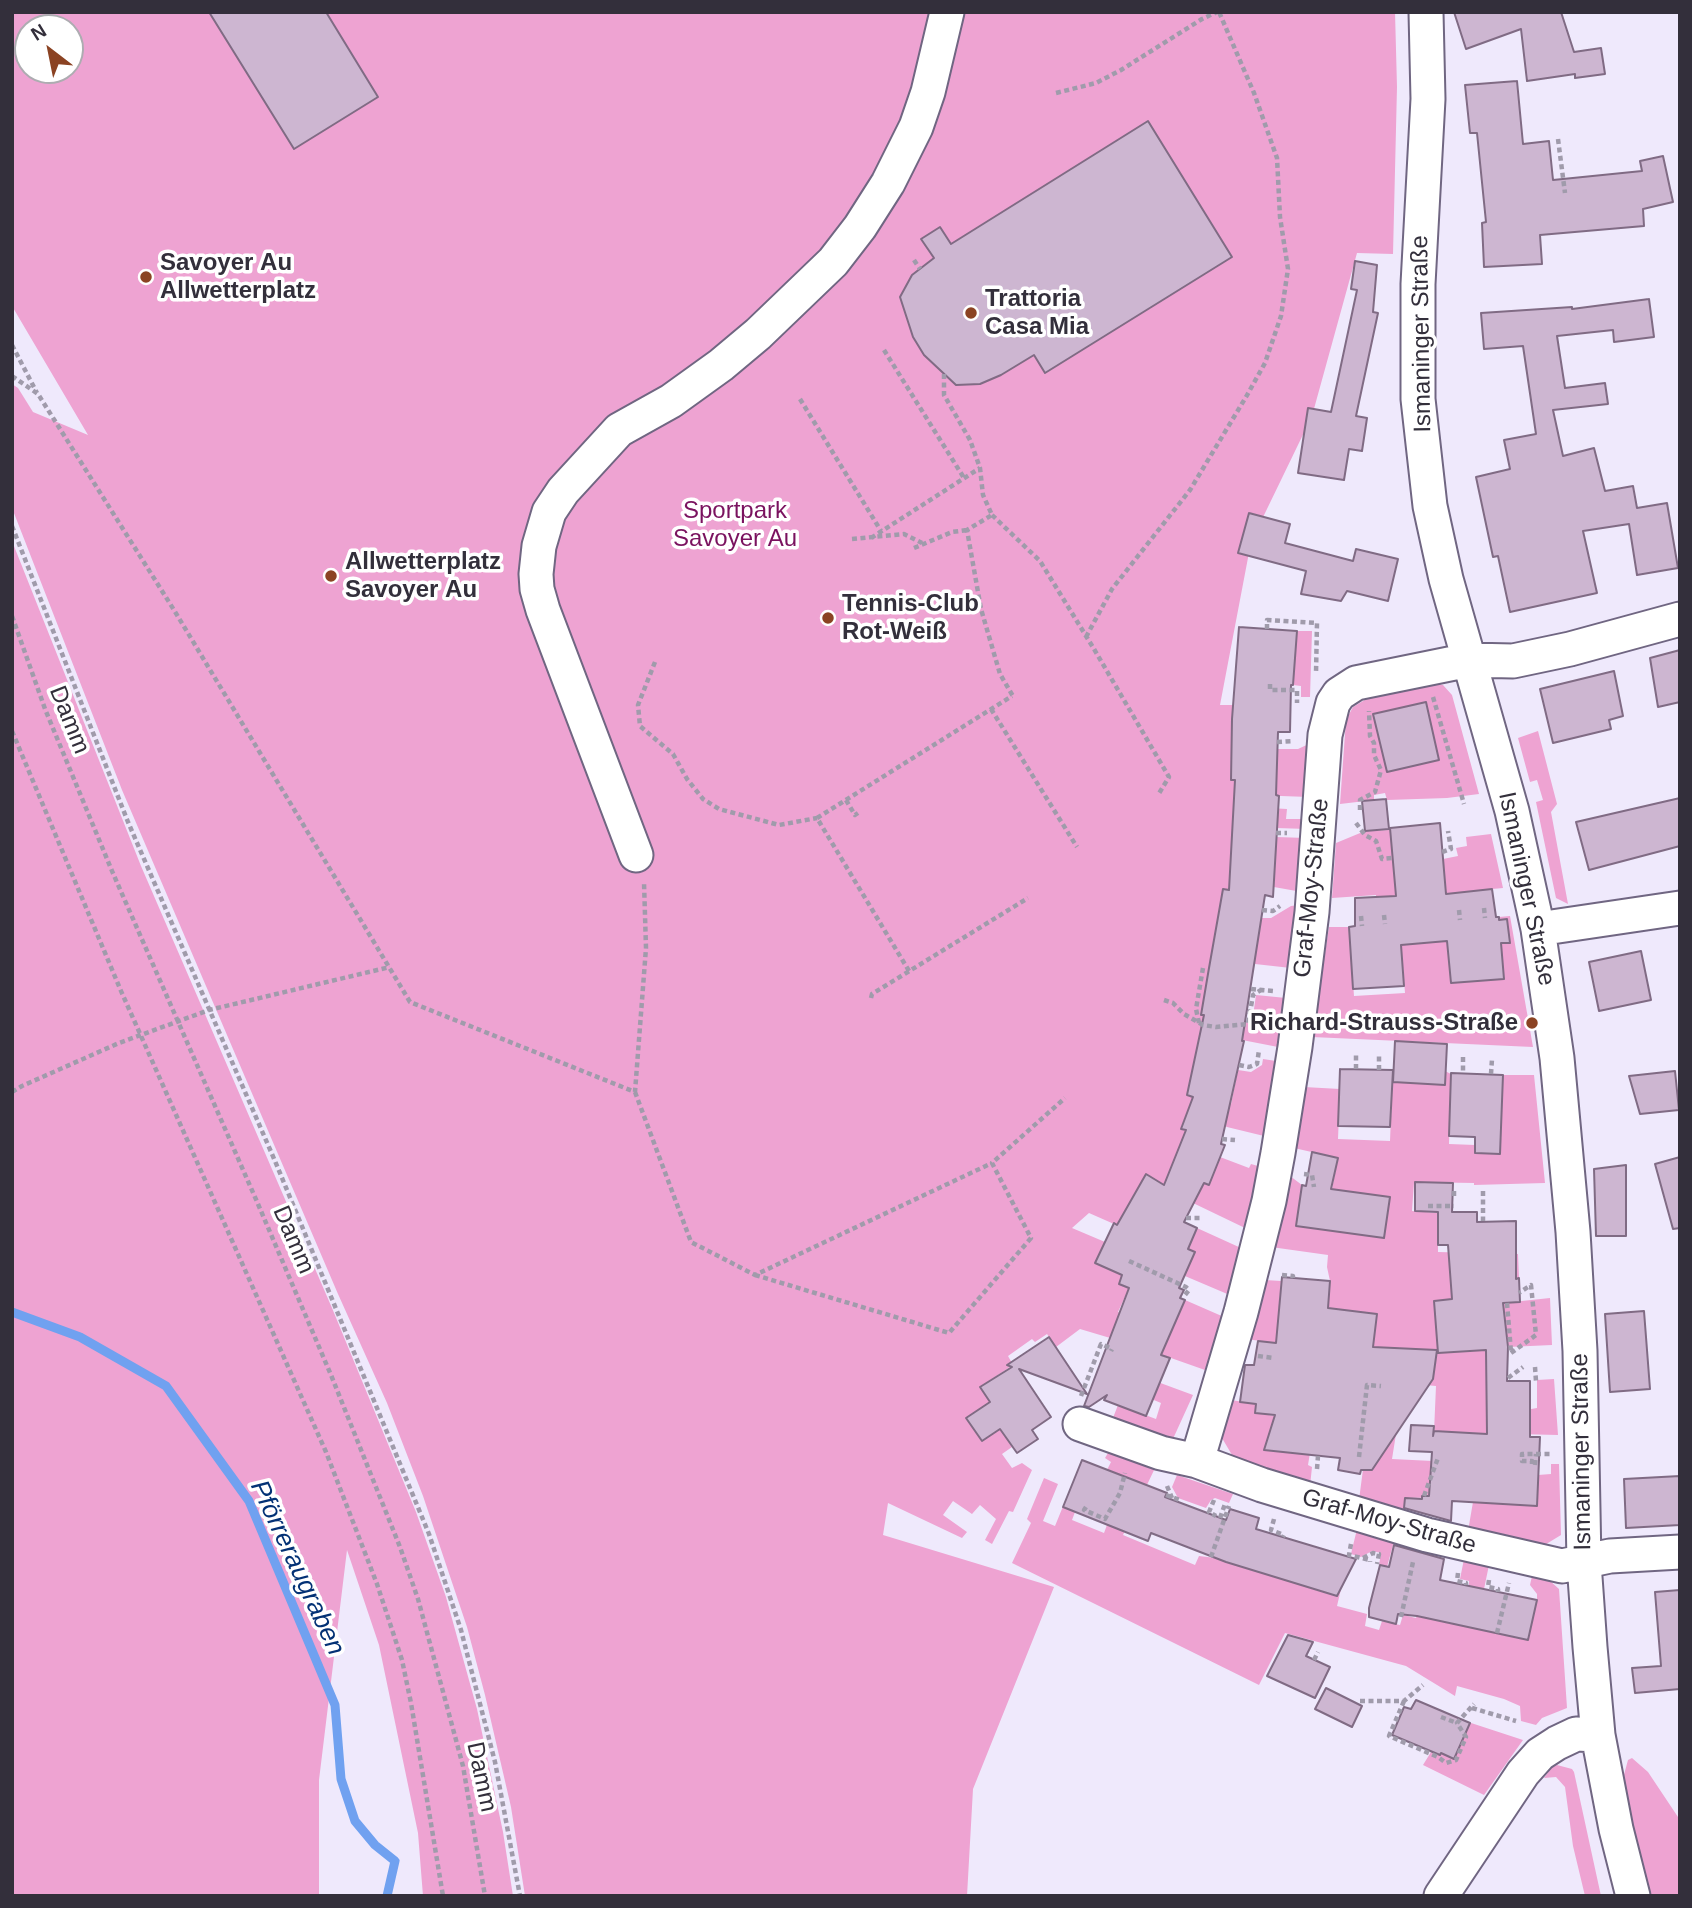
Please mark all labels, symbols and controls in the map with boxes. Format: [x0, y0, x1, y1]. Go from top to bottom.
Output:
north arrow [14, 14, 84, 84]
text: N [27, 20, 50, 45]
street label: Ismaninger Straße [1406, 235, 1438, 433]
place label: Savoyer Au Allwetterplatz [160, 249, 316, 305]
marker: Savoyer Au Allwetterplatz [138, 269, 154, 285]
place label: Trattoria Casa Mia [985, 285, 1089, 341]
marker: Trattoria Casa Mia [963, 305, 979, 321]
park label: Sportpark Savoyer Au [673, 497, 797, 553]
place label: Allwetterplatz Savoyer Au [345, 548, 501, 604]
marker: Allwetterplatz Savoyer Au [323, 568, 339, 584]
place label: Tennis-Club Rot-Weiß [842, 590, 979, 646]
marker: Tennis-Club Rot-Weiß [820, 610, 836, 626]
street label: Damm [42, 682, 96, 758]
street label: Ismaninger Straße [1491, 789, 1561, 989]
street label: Graf-Moy-Straße [1288, 797, 1336, 979]
place label: Richard-Strauss-Straße [1250, 1009, 1518, 1037]
marker: Richard-Strauss-Straße [1524, 1015, 1540, 1031]
street label: Damm [266, 1202, 320, 1278]
street label: Ismaninger Straße [1566, 1353, 1598, 1551]
water label: Pförreraugraben [243, 1476, 351, 1660]
street label: Graf-Moy-Straße [1299, 1483, 1479, 1561]
street label: Damm [460, 1739, 502, 1815]

